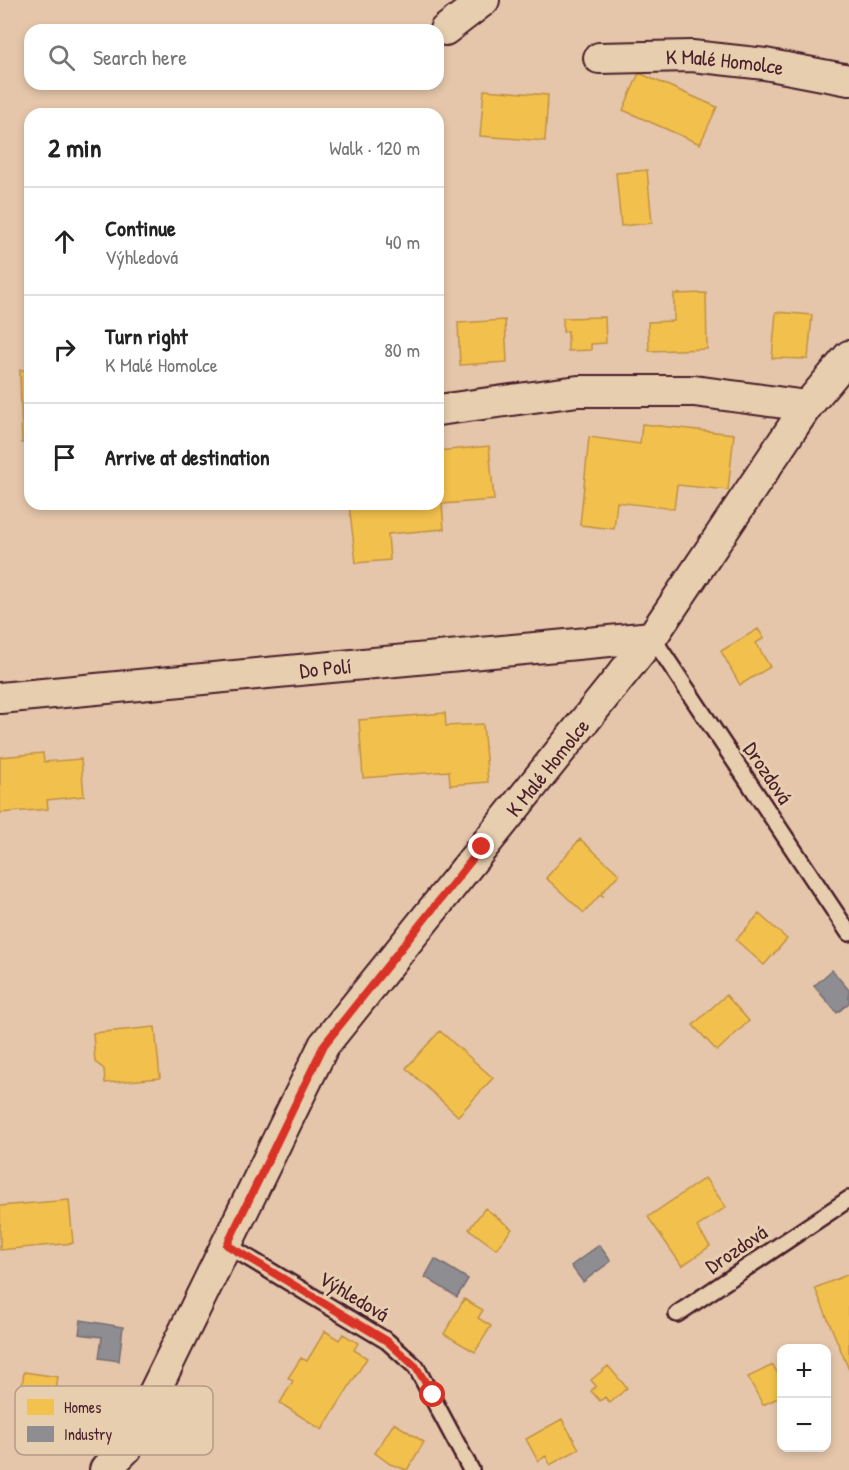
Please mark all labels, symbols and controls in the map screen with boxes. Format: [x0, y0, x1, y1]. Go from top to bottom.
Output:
search box [24, 24, 444, 90]
icon: search [45, 41, 78, 74]
street label: K Malé Homolce [665, 41, 786, 82]
text: Search here [93, 42, 187, 72]
text: 2 min [48, 130, 101, 165]
text: Walk · 120 m [329, 134, 420, 161]
text: Continue [105, 213, 176, 243]
icon: ahead [48, 225, 81, 258]
text: 40 m [385, 228, 420, 255]
text: Výhledová [105, 243, 178, 270]
text: Turn right [105, 321, 188, 351]
icon: right [48, 333, 81, 366]
text: 80 m [384, 336, 420, 363]
text: K Malé Homolce [105, 351, 218, 378]
icon: arrive [48, 441, 81, 474]
text: Arrive at destination [105, 442, 270, 472]
street label: Do Polí [298, 651, 353, 684]
street label: K Malé Homolce [499, 712, 596, 823]
street label: Drozdová [737, 736, 799, 810]
route end [468, 833, 494, 859]
street label: Drozdová [699, 1218, 773, 1280]
street label: Výhledová [314, 1264, 394, 1328]
map controls [777, 1344, 831, 1452]
button: + [777, 1344, 831, 1398]
route start [419, 1381, 445, 1407]
legend [15, 1386, 213, 1455]
text: Homes [64, 1396, 101, 1418]
button: − [777, 1398, 831, 1452]
text: Industry [64, 1423, 112, 1445]

